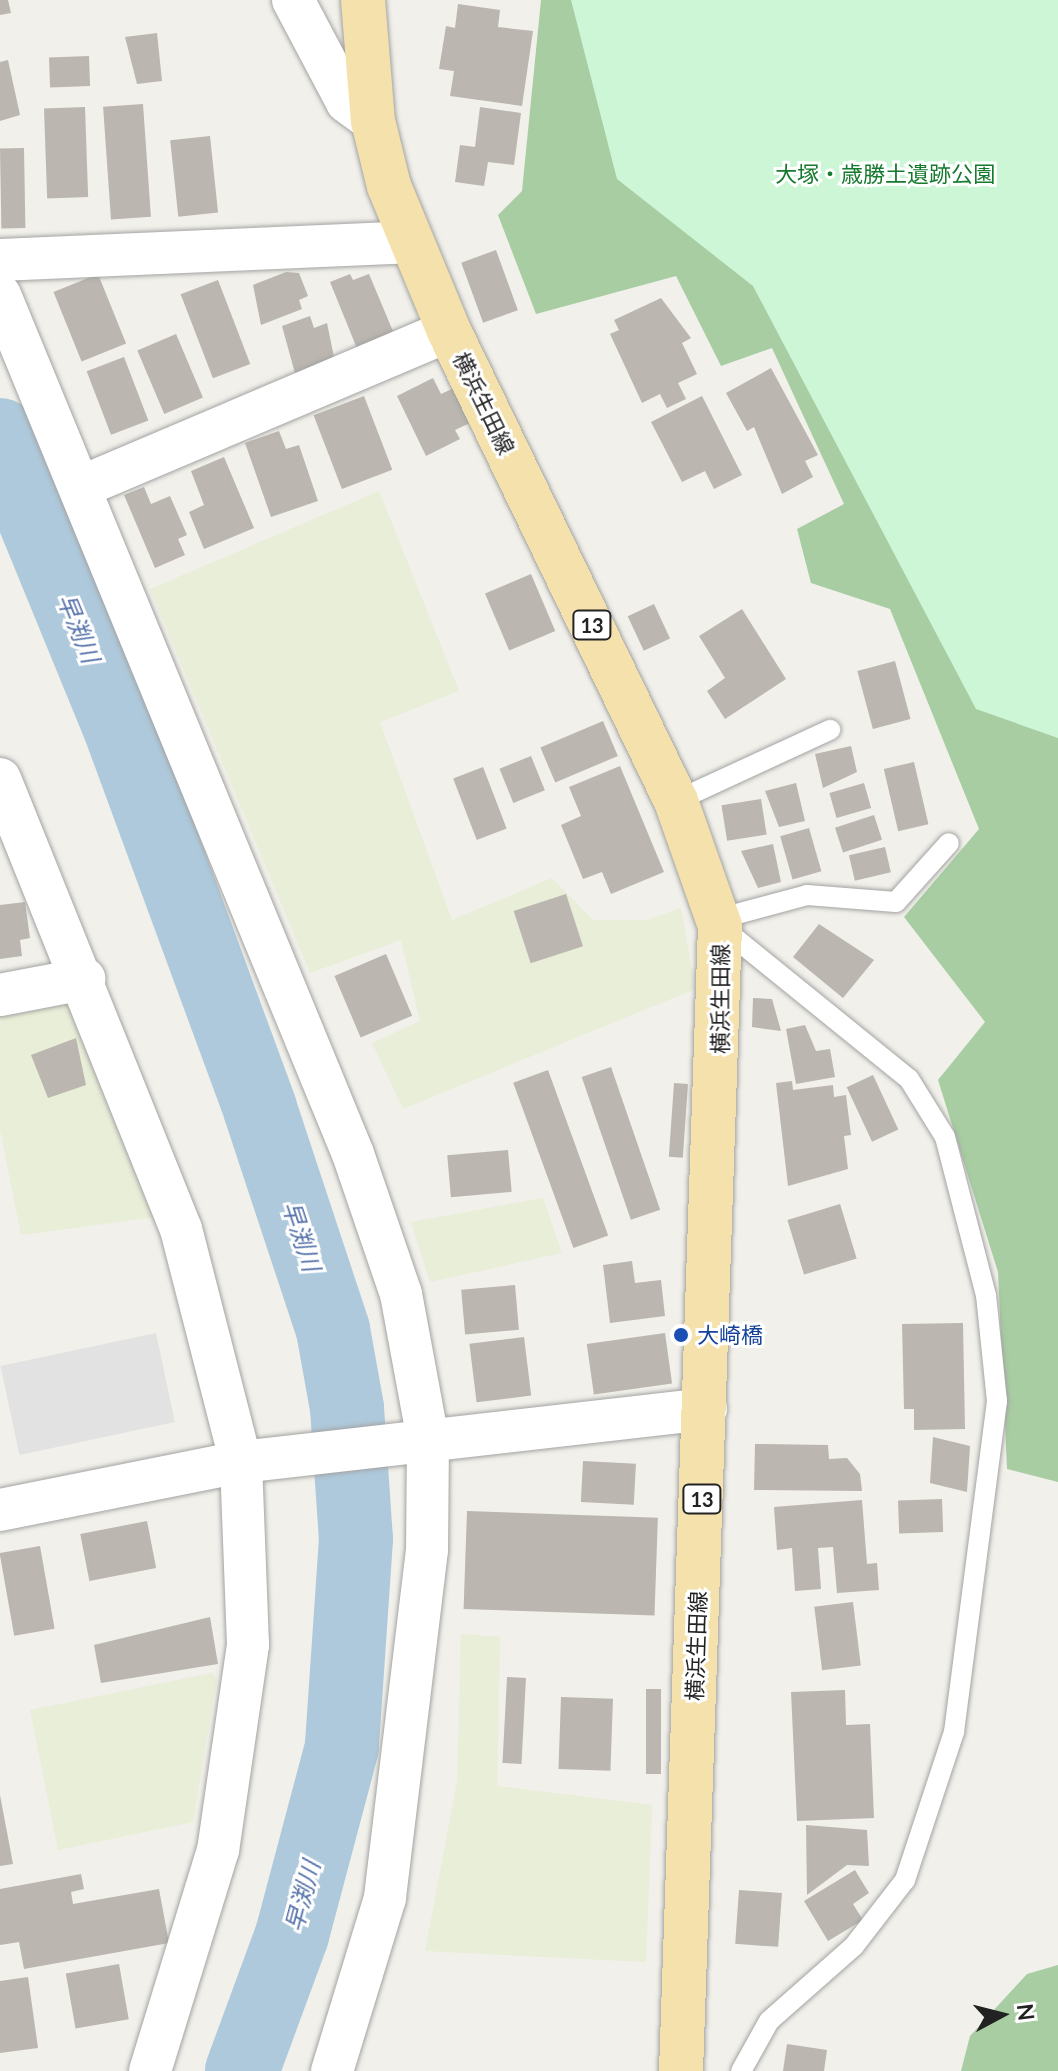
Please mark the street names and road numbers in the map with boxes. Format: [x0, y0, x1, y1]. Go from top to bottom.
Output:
street label: 横浜生田線 [448, 348, 520, 458]
road number: 13 [572, 609, 612, 641]
street label: 横浜生田線 [707, 944, 733, 1054]
road number: 13 [682, 1483, 722, 1515]
street label: 横浜生田線 [681, 1591, 711, 1701]

